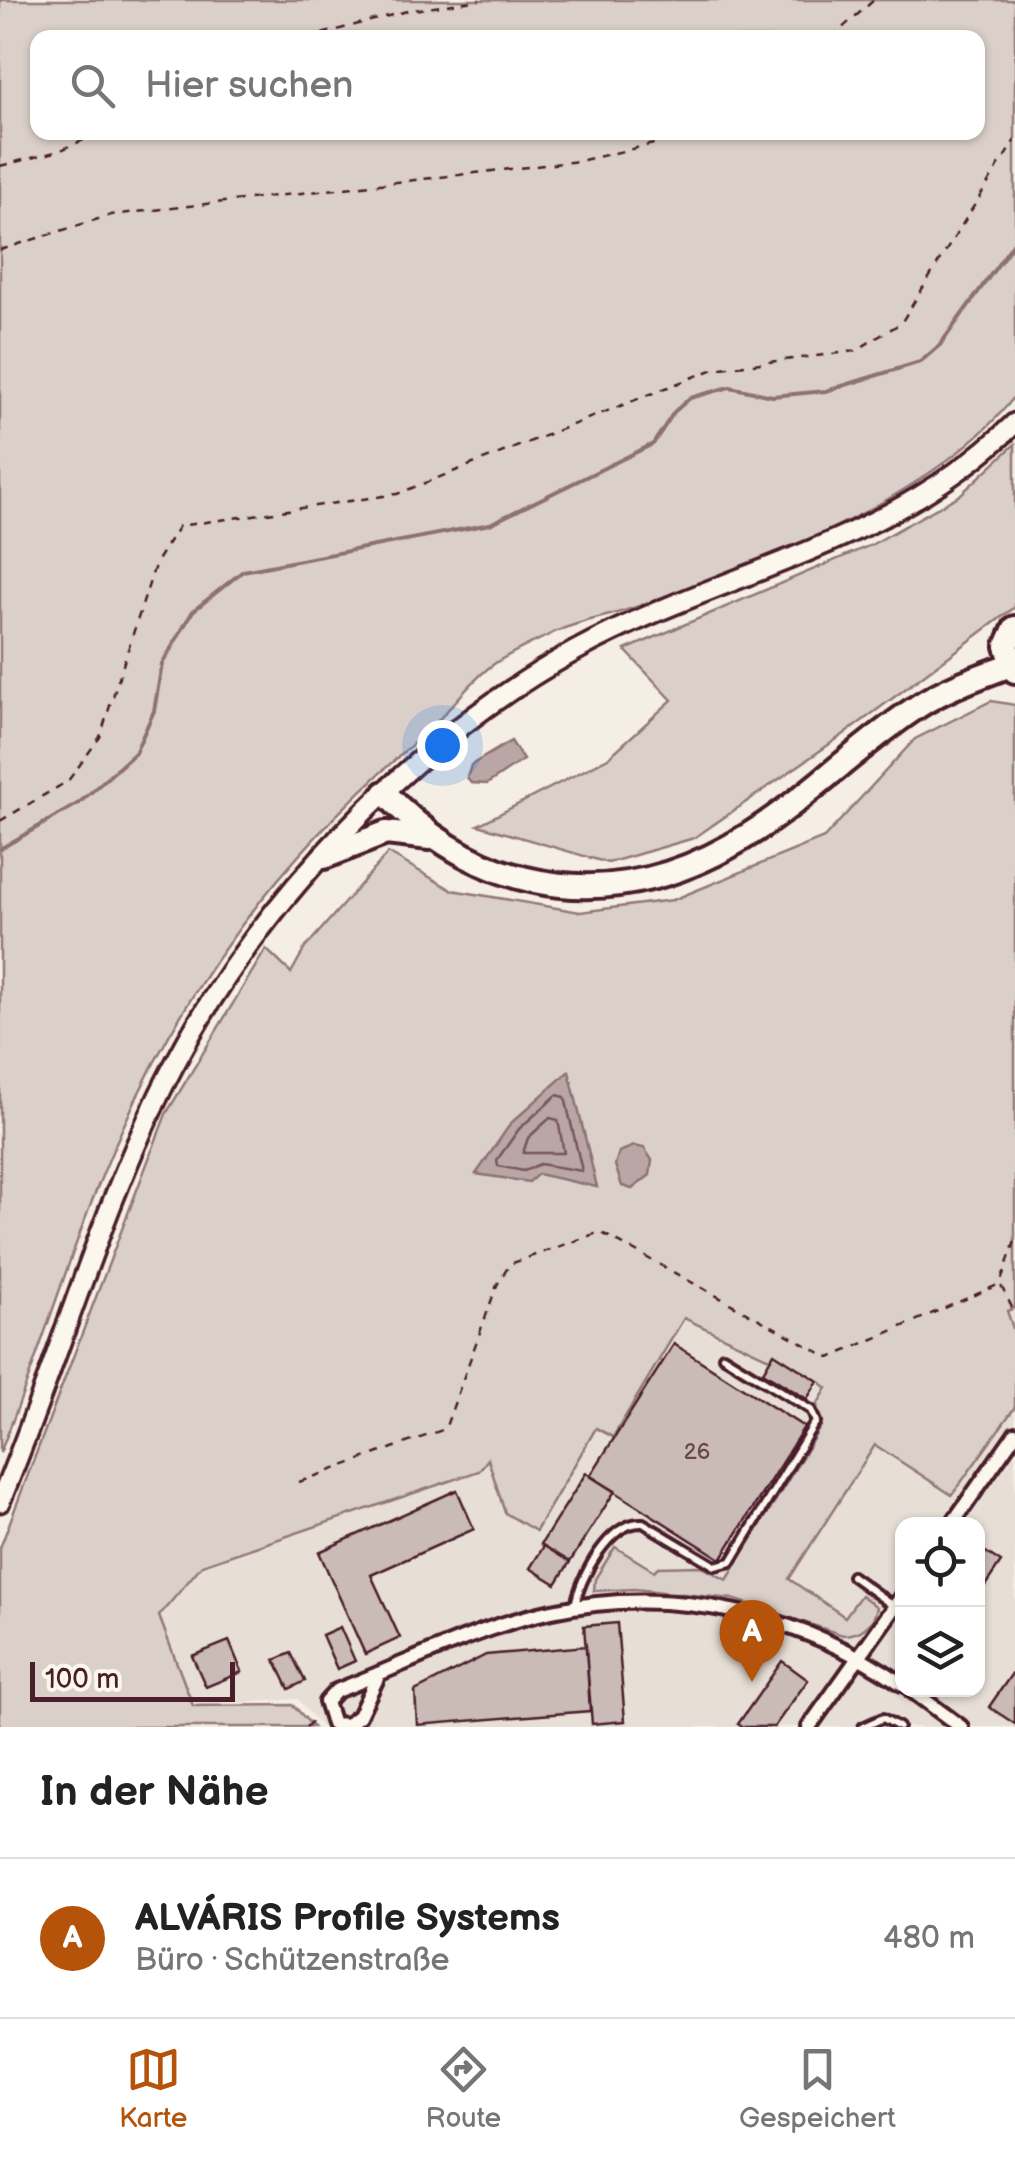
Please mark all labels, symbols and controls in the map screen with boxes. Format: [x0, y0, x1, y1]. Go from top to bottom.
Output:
search box [30, 30, 985, 140]
icon: search [65, 58, 120, 113]
text: Hier suchen [145, 63, 353, 108]
your location [417, 720, 468, 771]
house number: 26 [684, 1439, 710, 1466]
map controls [895, 1517, 985, 1697]
button: locate [895, 1517, 985, 1607]
pin: A [720, 1600, 784, 1682]
button: layers [895, 1607, 985, 1697]
scale bar [30, 1657, 235, 1702]
text: 100 m [45, 1663, 119, 1696]
text: In der Nähe [40, 1767, 269, 1818]
text: ALVÁRIS Profile Systems [135, 1896, 560, 1941]
text: A [63, 1919, 82, 1958]
text: 480 m [883, 1919, 975, 1958]
text: Büro · Schützenstraße [135, 1941, 449, 1980]
tab: Karte [119, 2042, 187, 2135]
tab: Route [426, 2042, 501, 2135]
tab: Gespeichert [739, 2042, 896, 2135]

